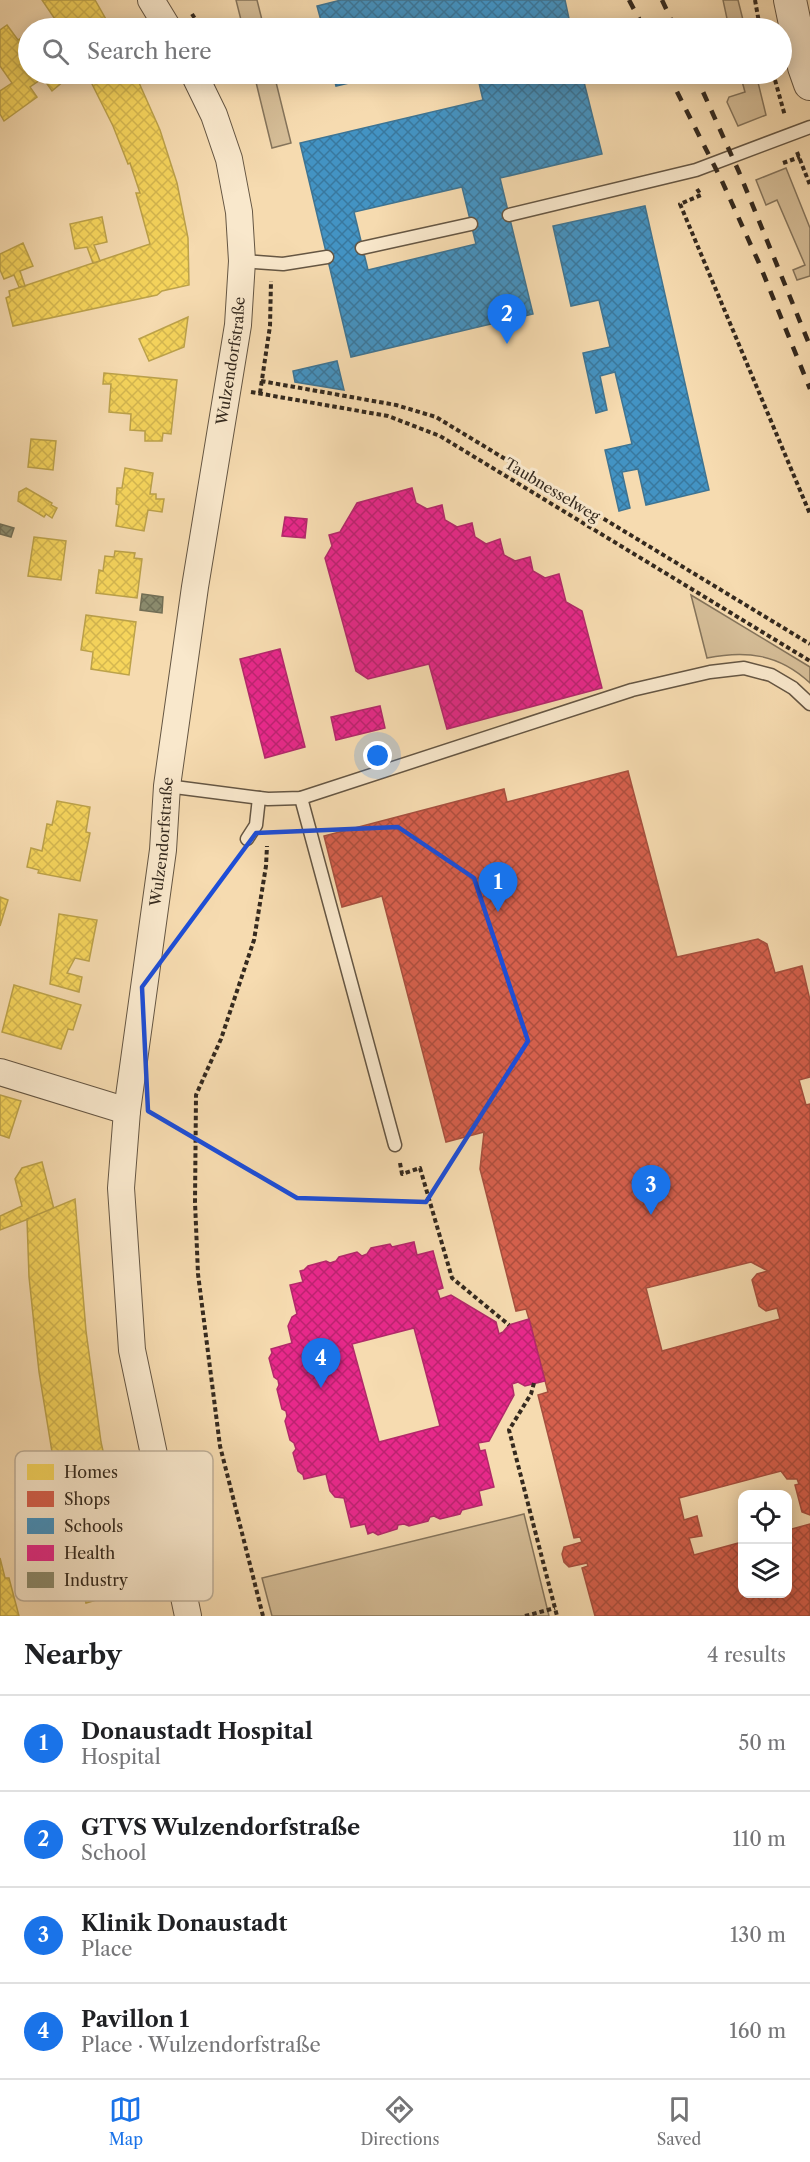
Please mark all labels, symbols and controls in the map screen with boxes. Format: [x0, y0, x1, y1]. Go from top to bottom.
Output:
search box [18, 18, 792, 84]
icon: search [39, 35, 72, 68]
text: Search here [87, 38, 212, 65]
pin: 2 [488, 294, 526, 344]
street label: Wulzendorfstraße [212, 296, 249, 427]
street label: Taubnesselweg [501, 454, 603, 526]
your location [363, 741, 392, 770]
street label: Wulzendorfstraße [145, 776, 177, 908]
pin: 1 [478, 862, 518, 912]
pin: 3 [632, 1166, 670, 1215]
pin: 4 [302, 1338, 340, 1388]
legend [15, 1451, 213, 1601]
text: Homes [64, 1462, 118, 1482]
text: Shops [64, 1489, 110, 1509]
map controls [738, 1490, 792, 1598]
button: locate [738, 1490, 792, 1544]
text: Schools [64, 1516, 123, 1536]
text: Health [64, 1543, 115, 1563]
button: layers [738, 1544, 792, 1598]
text: Industry [64, 1570, 129, 1590]
text: Nearby [24, 1639, 122, 1671]
text: 4 results [707, 1643, 786, 1667]
text: Donaustadt Hospital [81, 1718, 313, 1745]
text: 1 [39, 1731, 48, 1755]
text: 50 m [739, 1731, 786, 1755]
text: Hospital [81, 1745, 161, 1769]
text: GTVS Wulzendorfstraße [81, 1814, 360, 1841]
text: 2 [38, 1827, 49, 1851]
text: 110 m [733, 1827, 786, 1851]
text: School [81, 1841, 146, 1865]
text: Klinik Donaustadt [81, 1910, 287, 1937]
text: 3 [38, 1923, 49, 1947]
text: 130 m [730, 1923, 786, 1947]
text: Place [81, 1937, 132, 1961]
text: Pavillon 1 [81, 2006, 189, 2033]
text: 4 [38, 2019, 49, 2043]
text: 160 m [729, 2019, 786, 2043]
text: Place · Wulzendorfstraße [81, 2033, 321, 2057]
tab: Map [109, 2093, 143, 2149]
tab: Directions [360, 2093, 439, 2149]
tab: Saved [657, 2093, 701, 2149]

